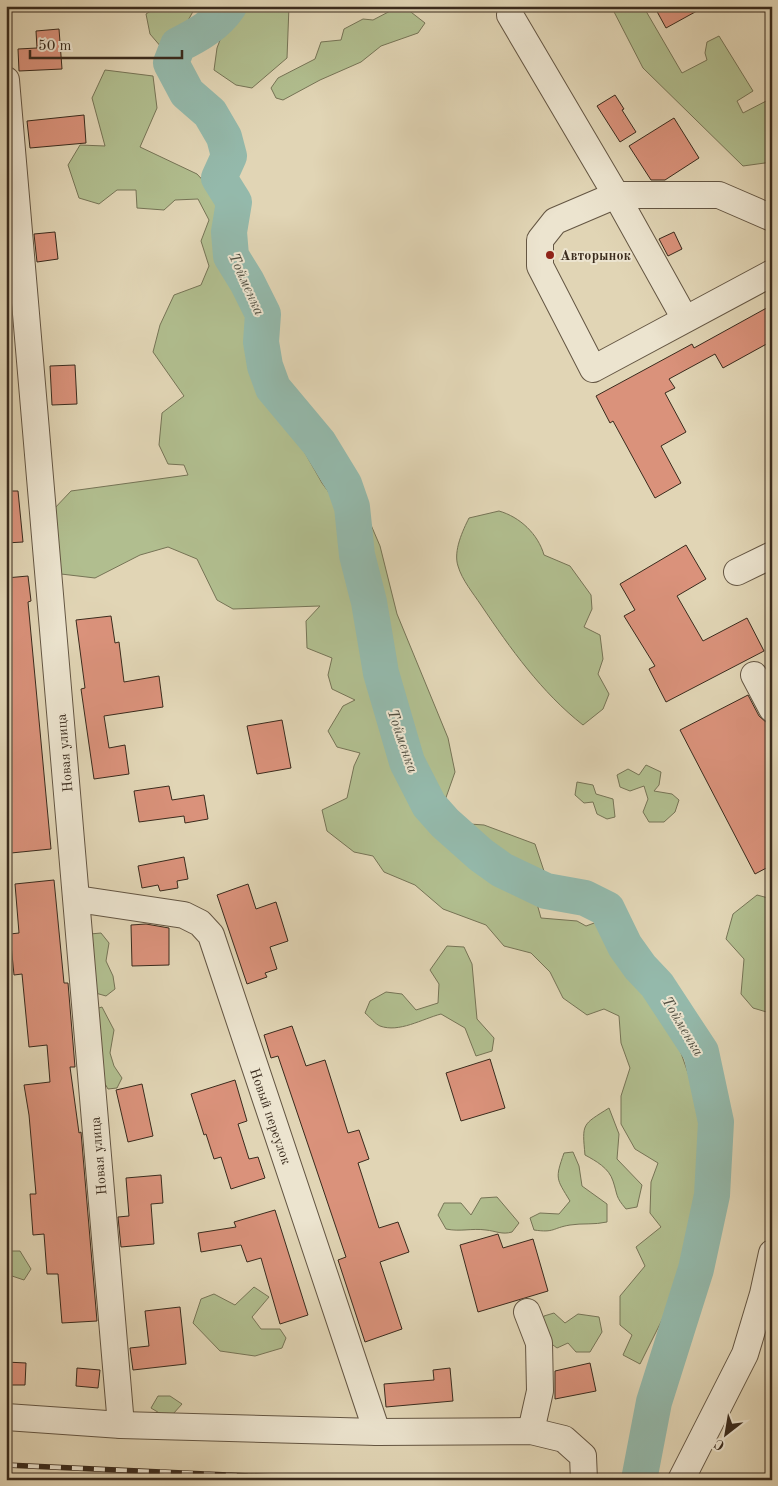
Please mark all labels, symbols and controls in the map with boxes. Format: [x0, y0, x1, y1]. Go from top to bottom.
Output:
scale bar [30, 28, 182, 60]
text: 50 m [38, 39, 72, 54]
marker: Авторынок [544, 249, 556, 261]
place label: Авторынок [560, 249, 632, 263]
water label: Тойменка [225, 251, 266, 318]
water label: Тойменка [384, 707, 420, 776]
street label: Новая улица [55, 713, 75, 793]
water label: Тойменка [658, 994, 705, 1059]
street label: Новый переулок [247, 1066, 293, 1166]
street label: Новая улица [89, 1116, 109, 1196]
north arrow [700, 1408, 750, 1458]
text: С [712, 1436, 727, 1453]

